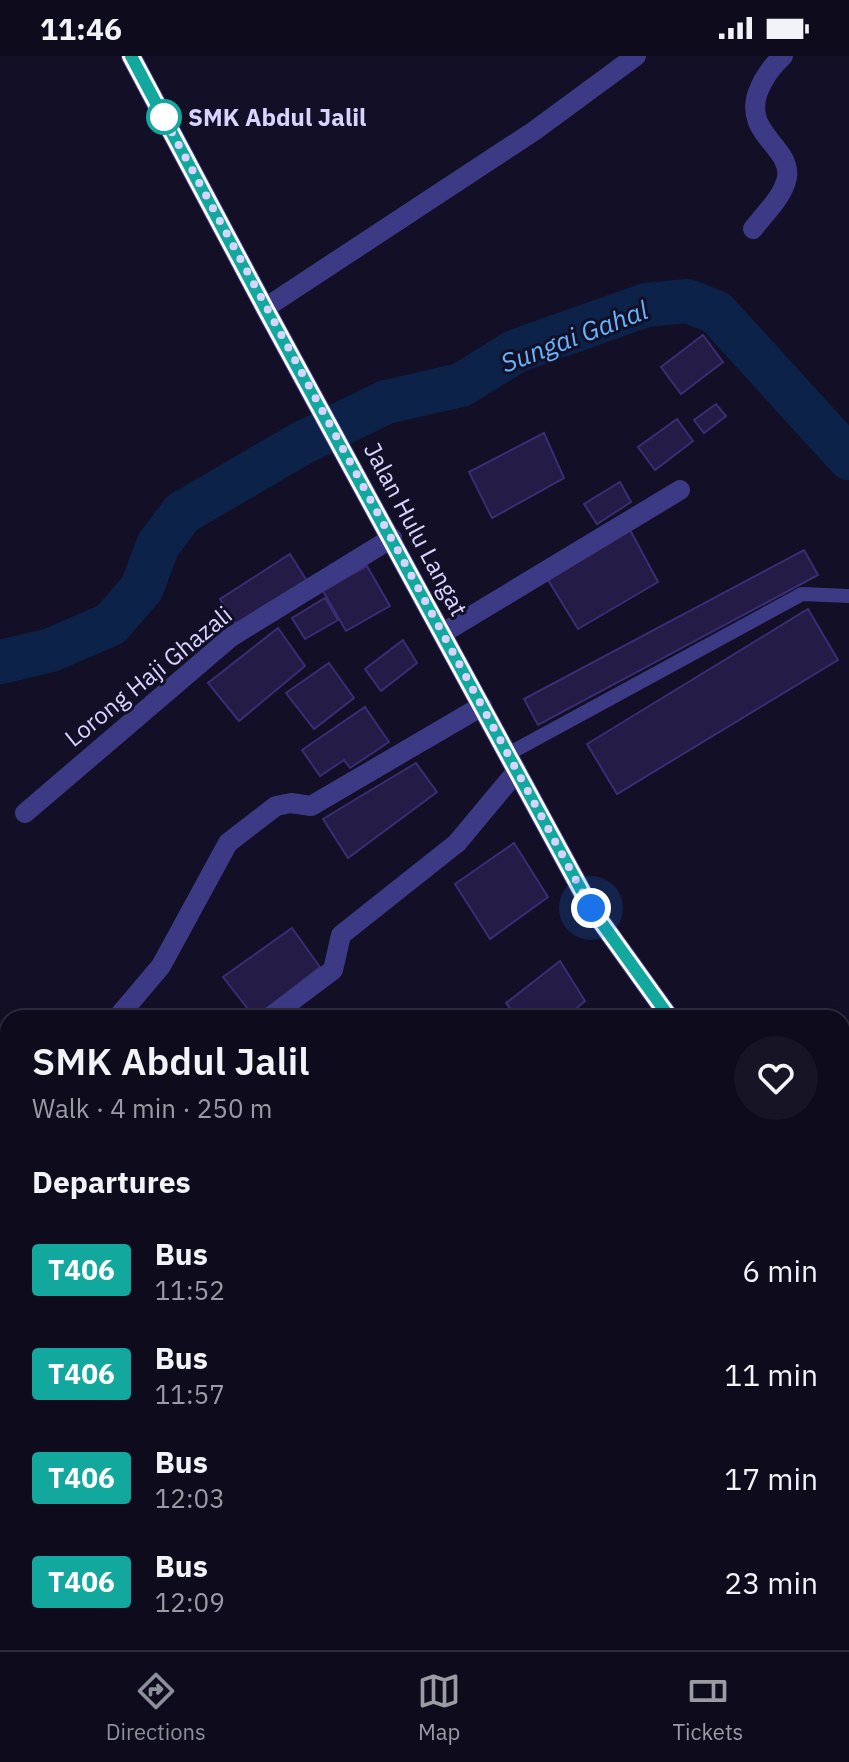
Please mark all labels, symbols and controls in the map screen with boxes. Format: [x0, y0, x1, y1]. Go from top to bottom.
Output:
text: 11:46 [40, 9, 122, 48]
marker: SMK Abdul Jalil [147, 100, 181, 134]
place label: SMK Abdul Jalil [188, 101, 366, 133]
water label: Sungai Gahal [496, 292, 652, 380]
street label: Jalan Hulu Langat [357, 437, 475, 621]
street label: Lorong Haji Ghazali [58, 599, 238, 753]
your location [571, 888, 611, 928]
text: SMK Abdul Jalil [32, 1036, 309, 1085]
button: heart [734, 1036, 818, 1120]
text: Walk · 4 min · 250 m [32, 1091, 272, 1125]
text: Departures [32, 1162, 191, 1201]
text: Bus [155, 1234, 208, 1273]
text: T406 [48, 1251, 115, 1288]
text: 6 min [742, 1251, 818, 1290]
text: 11:52 [155, 1273, 225, 1307]
text: Bus [155, 1338, 208, 1377]
text: T406 [48, 1355, 115, 1392]
text: 11 min [724, 1355, 818, 1394]
text: 11:57 [155, 1377, 225, 1411]
text: Bus [155, 1442, 208, 1481]
text: T406 [48, 1459, 115, 1496]
text: 17 min [724, 1459, 818, 1498]
text: 12:03 [155, 1481, 225, 1515]
text: Bus [155, 1546, 208, 1585]
text: T406 [48, 1563, 115, 1600]
text: 23 min [724, 1563, 818, 1602]
text: 12:09 [155, 1585, 225, 1619]
tab: Directions [106, 1669, 206, 1746]
tab: Map [417, 1669, 461, 1746]
tab: Tickets [672, 1669, 743, 1746]

